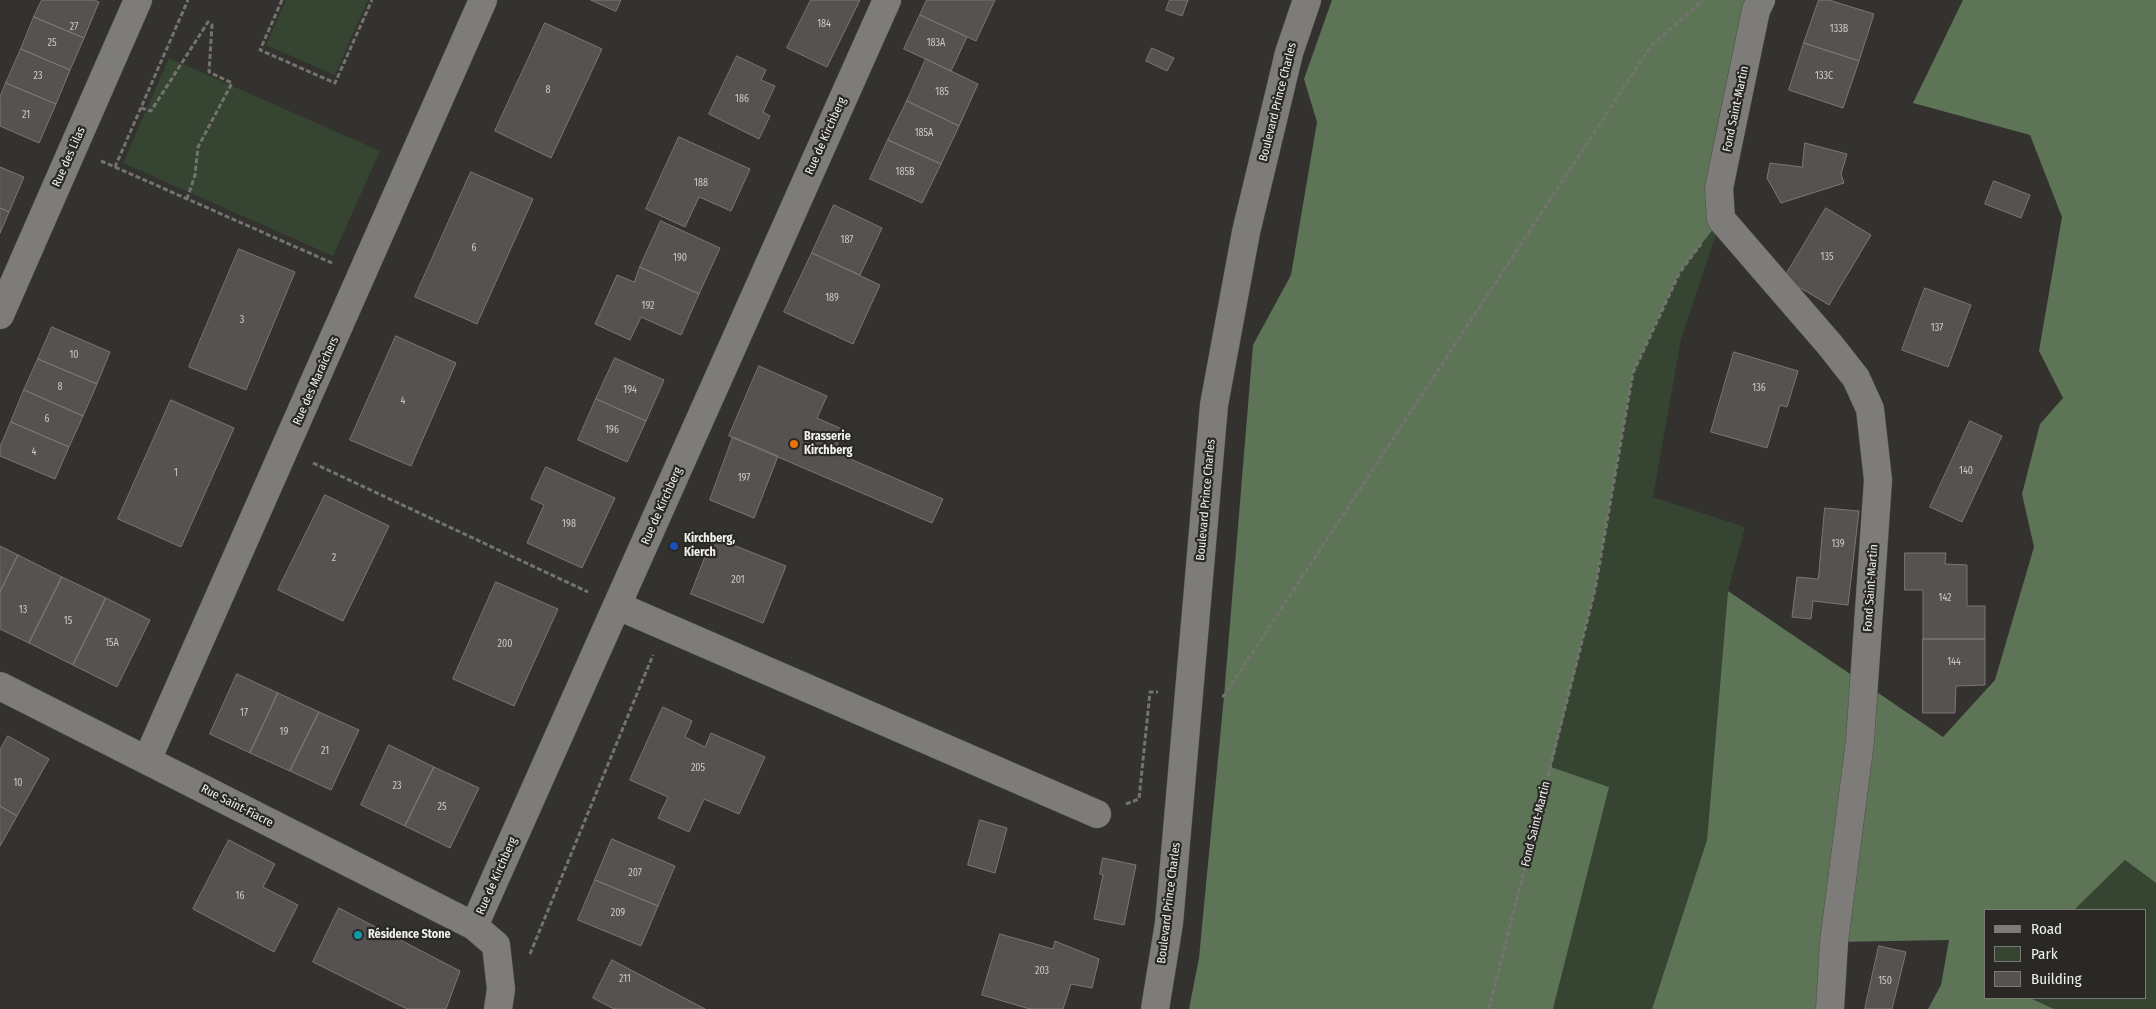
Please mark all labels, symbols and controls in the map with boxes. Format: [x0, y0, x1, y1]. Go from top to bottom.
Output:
house number: 184 [817, 18, 831, 30]
house number: 27 [70, 21, 78, 33]
house number: 133B [1830, 23, 1848, 35]
house number: 25 [48, 37, 56, 49]
house number: 183A [927, 37, 945, 49]
street label: Boulevard Prince Charles [1256, 41, 1300, 163]
street label: Fond Saint-Martin [1720, 65, 1752, 153]
house number: 23 [34, 70, 42, 82]
house number: 133C [1815, 70, 1833, 82]
house number: 8 [546, 84, 550, 96]
house number: 185 [935, 86, 949, 98]
house number: 186 [735, 93, 749, 105]
street label: Rue de Kirchberg [802, 95, 850, 177]
house number: 21 [22, 109, 30, 121]
street label: Rue des Lilas [49, 125, 89, 189]
house number: 185A [915, 127, 933, 139]
house number: 185B [896, 166, 914, 178]
house number: 188 [694, 177, 708, 189]
house number: 187 [841, 234, 853, 246]
house number: 6 [472, 242, 476, 254]
house number: 135 [1821, 251, 1833, 263]
house number: 190 [673, 252, 687, 264]
house number: 189 [825, 292, 839, 304]
house number: 192 [642, 300, 654, 312]
house number: 3 [240, 314, 244, 326]
house number: 137 [1931, 322, 1943, 334]
street label: Rue des Maraîchers [290, 334, 342, 428]
house number: 10 [69, 349, 79, 361]
house number: 8 [58, 381, 62, 393]
house number: 136 [1752, 382, 1766, 394]
house number: 194 [623, 384, 637, 396]
house number: 4 [401, 395, 405, 407]
house number: 6 [45, 413, 49, 425]
house number: 196 [605, 424, 619, 436]
place label: Brasserie Kirchberg [804, 430, 852, 458]
marker: Brasserie Kirchberg [788, 438, 800, 450]
street label: Boulevard Prince Charles [1194, 439, 1218, 561]
house number: 4 [32, 446, 36, 458]
street label: Rue de Kirchberg [638, 465, 686, 547]
house number: 140 [1959, 465, 1973, 477]
house number: 1 [174, 467, 178, 479]
house number: 197 [738, 472, 750, 484]
house number: 198 [562, 518, 576, 530]
place label: Kirchberg, Kierch [684, 532, 735, 560]
house number: 139 [1831, 538, 1845, 550]
marker: Kirchberg, Kierch [668, 540, 680, 552]
street label: Fond Saint-Martin [1861, 544, 1881, 632]
house number: 2 [332, 552, 336, 564]
house number: 201 [731, 574, 745, 586]
house number: 142 [1938, 592, 1952, 604]
house number: 13 [19, 604, 27, 616]
house number: 15 [64, 615, 72, 627]
house number: 15A [105, 637, 119, 649]
house number: 200 [498, 638, 512, 650]
house number: 144 [1947, 656, 1961, 668]
house number: 17 [240, 707, 248, 719]
house number: 19 [280, 726, 288, 738]
house number: 21 [321, 745, 329, 757]
house number: 205 [691, 762, 705, 774]
house number: 10 [13, 777, 23, 789]
house number: 23 [393, 780, 401, 792]
street label: Fond Saint-Martin [1518, 780, 1554, 868]
street label: Rue Saint-Fiacre [198, 782, 276, 830]
house number: 25 [438, 801, 446, 813]
street label: Rue de Kirchberg [473, 835, 521, 917]
street label: Boulevard Prince Charles [1154, 842, 1184, 964]
house number: 207 [628, 867, 642, 879]
house number: 16 [236, 890, 244, 902]
house number: 209 [611, 907, 625, 919]
legend [1984, 909, 2146, 999]
text: Road [2031, 920, 2062, 938]
place label: Résidence Stone [368, 928, 451, 942]
marker: Résidence Stone [352, 929, 364, 941]
text: Park [2031, 945, 2058, 963]
house number: 203 [1035, 965, 1049, 977]
text: Building [2031, 970, 2082, 988]
house number: 211 [619, 973, 631, 985]
house number: 150 [1878, 975, 1892, 987]

